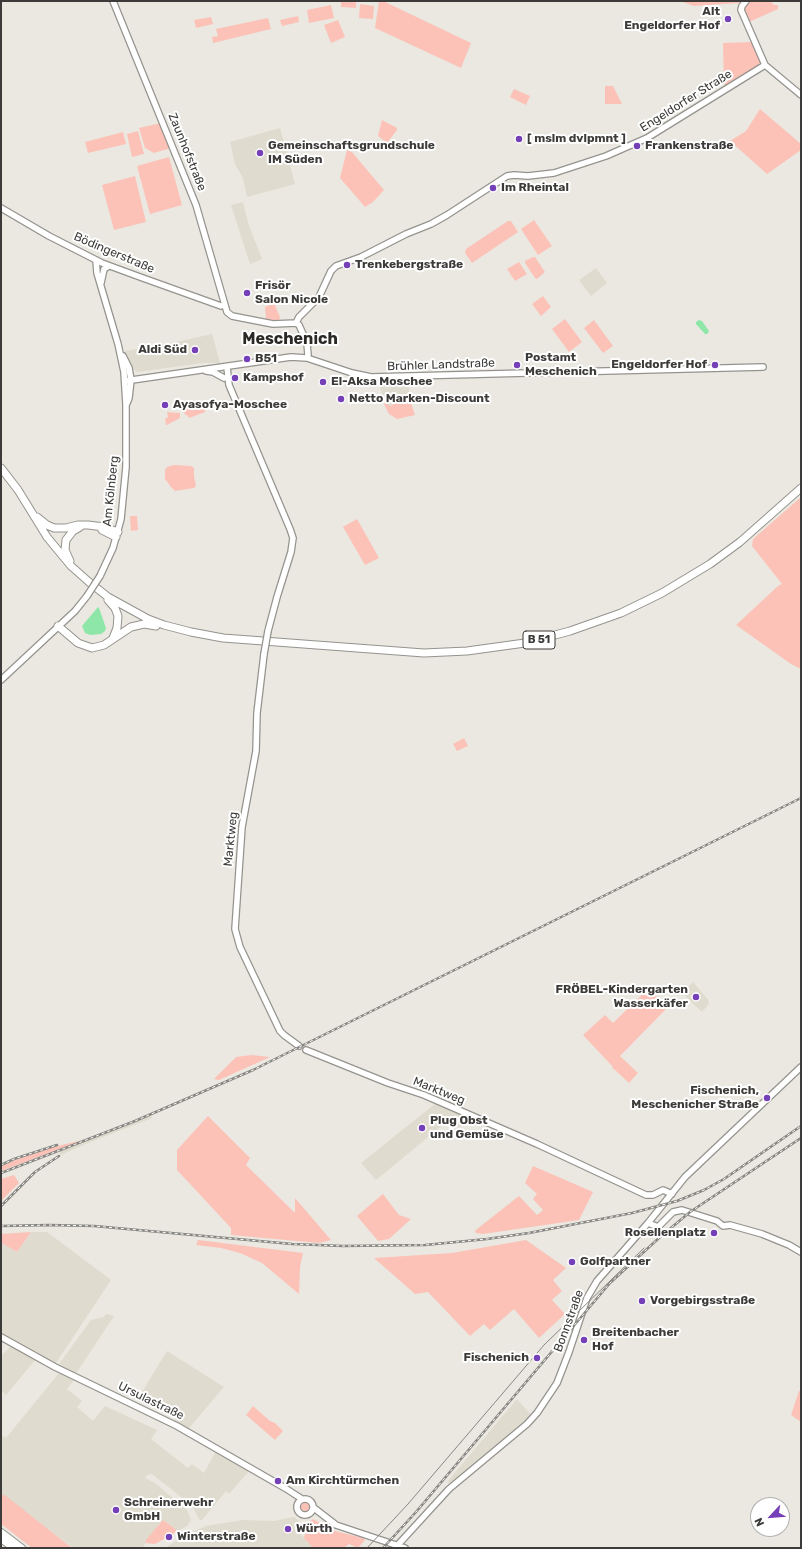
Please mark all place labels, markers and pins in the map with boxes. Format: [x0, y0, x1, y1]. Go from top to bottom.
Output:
place label: Alt Engeldorfer Hof [624, 5, 720, 33]
marker: Alt Engeldorfer Hof [723, 14, 733, 24]
place label: [ mslm dvlpmnt ] [527, 132, 626, 146]
marker: [ mslm dvlpmnt ] [514, 134, 524, 144]
place label: Gemeinschaftsgrundschule IM Süden [268, 139, 435, 167]
place label: Frankenstraße [645, 139, 733, 153]
marker: Frankenstraße [632, 141, 642, 151]
marker: Gemeinschaftsgrundschule IM Süden [255, 148, 265, 158]
place label: Im Rheintal [501, 181, 569, 195]
marker: Im Rheintal [488, 183, 498, 193]
place label: Trenkebergstraße [355, 258, 463, 272]
marker: Trenkebergstraße [342, 260, 352, 270]
place label: Frisör Salon Nicole [255, 279, 328, 307]
marker: Frisör Salon Nicole [242, 288, 252, 298]
place label: Aldi Süd [138, 343, 187, 357]
marker: Aldi Süd [190, 345, 200, 355]
place label: Postamt Meschenich [525, 351, 597, 379]
place label: B51 [255, 352, 277, 366]
marker: B51 [242, 354, 252, 364]
place label: Engeldorfer Hof [611, 358, 707, 372]
marker: Postamt Meschenich [512, 360, 522, 370]
marker: Engeldorfer Hof [710, 360, 720, 370]
place label: Kampshof [243, 371, 304, 385]
marker: Kampshof [230, 373, 240, 383]
place label: El-Aksa Moschee [331, 375, 432, 389]
marker: El-Aksa Moschee [318, 377, 328, 387]
place label: Netto Marken-Discount [349, 392, 490, 406]
marker: Netto Marken-Discount [336, 394, 346, 404]
place label: Ayasofya-Moschee [173, 398, 287, 412]
marker: Ayasofya-Moschee [160, 400, 170, 410]
place label: FRÖBEL-Kindergarten Wasserkäfer [555, 983, 688, 1011]
marker: FRÖBEL-Kindergarten Wasserkäfer [691, 992, 701, 1002]
place label: Fischenich, Meschenicher Straße [631, 1084, 759, 1112]
marker: Fischenich, Meschenicher Straße [762, 1093, 772, 1103]
place label: Plug Obst und Gemüse [430, 1114, 504, 1142]
marker: Plug Obst und Gemüse [417, 1123, 427, 1133]
place label: Rosellenplatz [625, 1226, 706, 1240]
marker: Rosellenplatz [709, 1228, 719, 1238]
place label: Golfpartner [580, 1255, 651, 1269]
marker: Golfpartner [567, 1257, 577, 1267]
place label: Vorgebirgsstraße [650, 1294, 755, 1308]
marker: Vorgebirgsstraße [637, 1296, 647, 1306]
place label: Breitenbacher Hof [592, 1326, 679, 1354]
marker: Breitenbacher Hof [579, 1335, 589, 1345]
place label: Fischenich [463, 1351, 529, 1365]
marker: Fischenich [532, 1353, 542, 1363]
place label: Am Kirchtürmchen [286, 1474, 399, 1488]
marker: Am Kirchtürmchen [273, 1476, 283, 1486]
place label: Schreinerwehr GmbH [124, 1496, 213, 1524]
marker: Schreinerwehr GmbH [111, 1505, 121, 1515]
place label: Würth [296, 1522, 332, 1536]
marker: Würth [283, 1524, 293, 1534]
place label: Winterstraße [177, 1530, 256, 1544]
marker: Winterstraße [164, 1532, 174, 1542]

